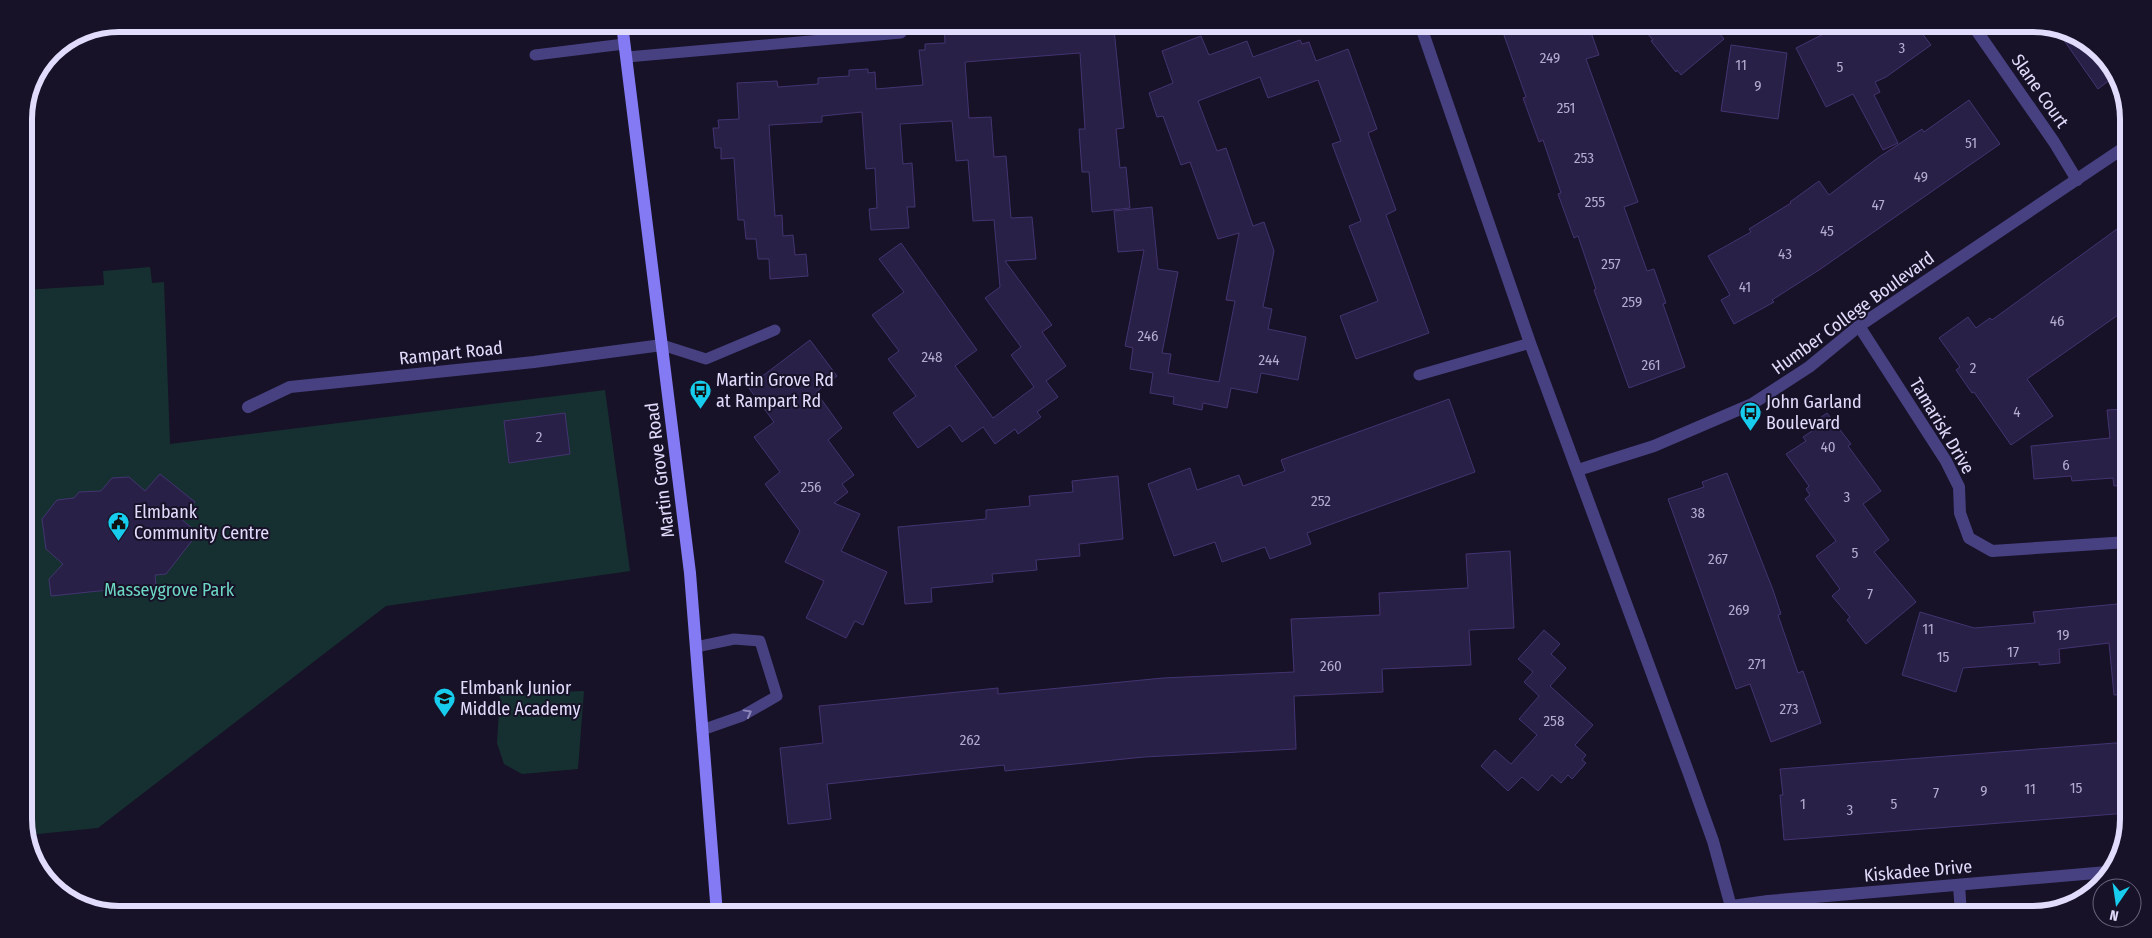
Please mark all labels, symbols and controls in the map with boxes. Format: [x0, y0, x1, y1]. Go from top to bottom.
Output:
house number: 3 [1899, 39, 1906, 57]
house number: 249 [1540, 49, 1560, 67]
street label: Slane Court [2007, 50, 2073, 132]
house number: 11 [1735, 56, 1747, 74]
house number: 5 [1837, 58, 1844, 76]
house number: 9 [1754, 77, 1762, 95]
house number: 251 [1557, 99, 1575, 117]
house number: 51 [1965, 134, 1977, 152]
house number: 253 [1574, 149, 1594, 167]
house number: 49 [1914, 168, 1928, 186]
house number: 255 [1585, 193, 1605, 211]
house number: 47 [1871, 196, 1885, 214]
house number: 45 [1820, 222, 1834, 240]
house number: 43 [1778, 245, 1792, 263]
street label: Humber College Boulevard [1768, 247, 1938, 379]
house number: 257 [1601, 255, 1621, 273]
house number: 41 [1739, 278, 1751, 296]
house number: 259 [1622, 293, 1642, 311]
house number: 46 [2050, 312, 2064, 330]
house number: 246 [1137, 327, 1159, 345]
street label: Rampart Road [398, 337, 504, 369]
house number: 248 [921, 348, 943, 366]
house number: 244 [1259, 351, 1279, 369]
house number: 261 [1641, 356, 1661, 374]
house number: 2 [1970, 359, 1977, 377]
place label: Martin Grove Rd at Rampart Rd [716, 369, 834, 412]
street label: Tamarisk Drive [1905, 374, 1979, 478]
bus stop icon: Martin Grove Rd at Rampart Rd [688, 378, 712, 409]
place label: John Garland Boulevard [1766, 391, 1862, 434]
bus stop icon: John Garland Boulevard [1738, 400, 1762, 431]
street label: Martin Grove Road [641, 401, 679, 539]
house number: 4 [2013, 403, 2021, 421]
house number: 2 [536, 428, 543, 446]
house number: 40 [1820, 438, 1836, 456]
house number: 6 [2062, 456, 2070, 474]
house number: 256 [801, 478, 821, 496]
house number: 3 [1844, 488, 1851, 506]
house number: 252 [1311, 492, 1331, 510]
place label: Elmbank Community Centre [134, 501, 269, 544]
house number: 38 [1691, 504, 1705, 522]
public building icon: Elmbank Community Centre [106, 510, 130, 541]
house number: 5 [1852, 544, 1859, 562]
house number: 267 [1708, 550, 1728, 568]
park label: Masseygrove Park [104, 579, 235, 601]
house number: 7 [1867, 585, 1873, 603]
house number: 269 [1728, 601, 1750, 619]
house number: 11 [1922, 620, 1934, 638]
house number: 19 [2056, 626, 2070, 644]
house number: 17 [2007, 643, 2019, 661]
house number: 15 [1937, 648, 1949, 666]
house number: 271 [1748, 655, 1766, 673]
house number: 260 [1320, 657, 1342, 675]
place label: Elmbank Junior Middle Academy [460, 677, 581, 720]
school or university icon: Elmbank Junior Middle Academy [432, 686, 456, 717]
house number: 273 [1779, 700, 1799, 718]
one-way arrow [742, 709, 751, 719]
house number: 258 [1543, 712, 1565, 730]
house number: 262 [960, 731, 981, 749]
house number: 15 [2070, 779, 2082, 797]
house number: 11 [2024, 780, 2036, 798]
house number: 9 [1980, 782, 1988, 800]
house number: 7 [1933, 784, 1939, 802]
house number: 1 [1800, 795, 1806, 813]
house number: 5 [1891, 795, 1898, 813]
house number: 3 [1847, 801, 1854, 819]
street label: Kiskadee Drive [1863, 855, 1973, 887]
north arrow [2092, 878, 2142, 928]
text: N [2108, 906, 2120, 924]

